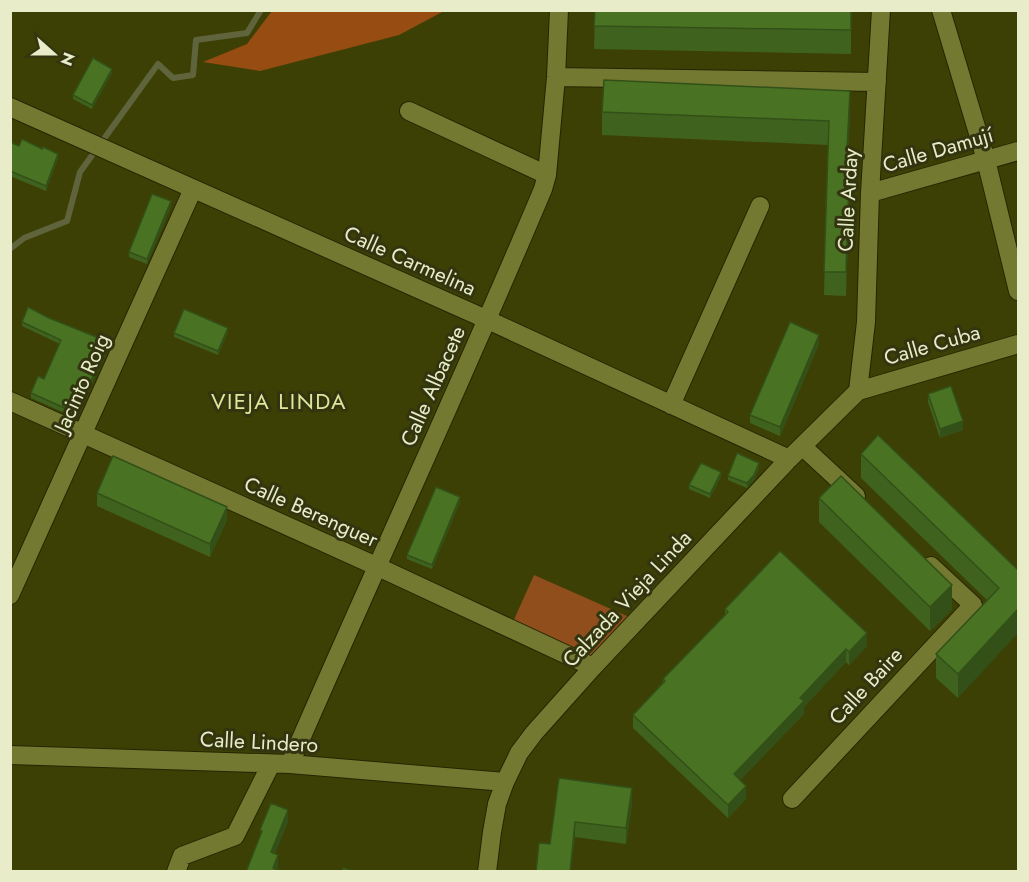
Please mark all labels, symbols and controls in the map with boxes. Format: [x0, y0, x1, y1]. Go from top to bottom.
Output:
north arrow [24, 24, 84, 84]
text: N [55, 49, 81, 69]
street label: Calle Damují [879, 119, 998, 180]
street label: Calle Arday [830, 147, 866, 252]
street label: Calle Carmelina [339, 219, 481, 303]
street label: Calle Cuba [880, 317, 984, 373]
street label: Calle Albacete [393, 321, 473, 451]
street label: Jacinto Roig [46, 329, 117, 440]
district label: VIEJA LINDA [211, 385, 347, 417]
street label: Calle Berenguer [239, 469, 383, 555]
street label: Calzada Vieja Linda [556, 524, 698, 674]
street label: Calle Baire [822, 640, 910, 731]
street label: Calle Lindero [199, 724, 319, 760]

